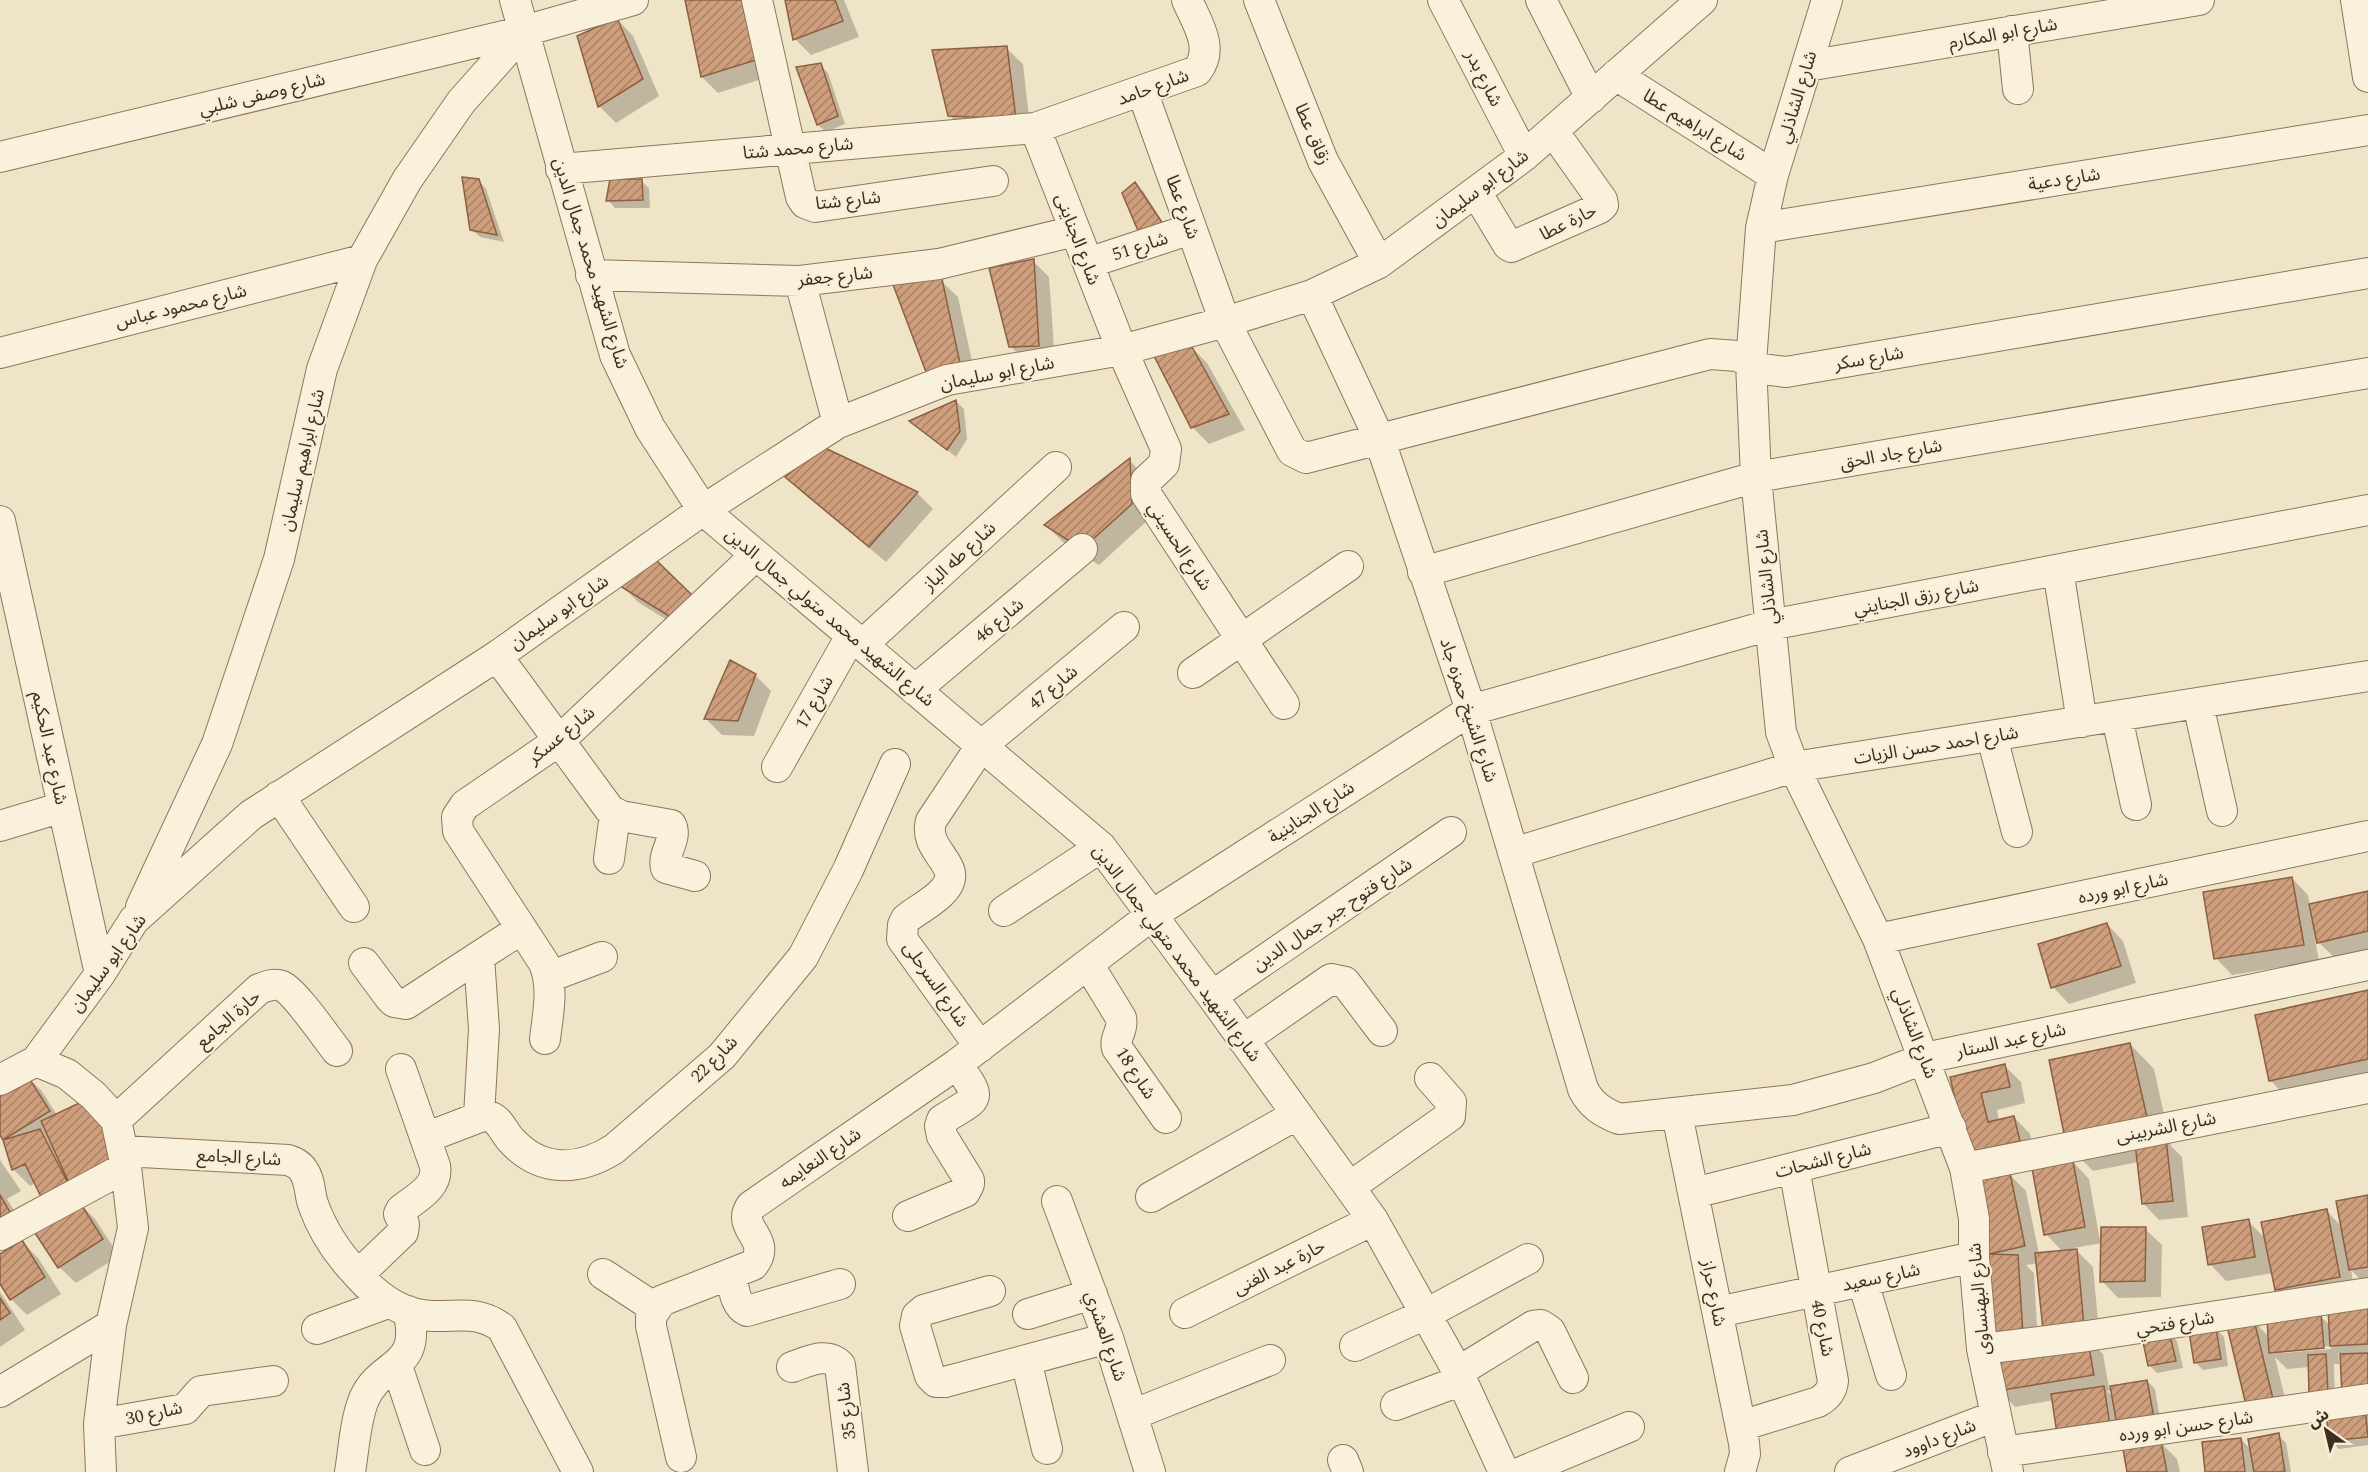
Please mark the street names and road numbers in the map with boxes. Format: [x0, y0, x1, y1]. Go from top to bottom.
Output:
street label: شارع ابو المكارم [1947, 11, 2060, 56]
street label: شارع بدر [1457, 44, 1509, 111]
street label: شارع الشاذلي [1771, 47, 1824, 147]
street label: شارع حامد [1114, 62, 1193, 113]
street label: شارع وصفى شلبي [196, 66, 328, 123]
street label: شارع ابراهيم عطا [1637, 83, 1752, 168]
street label: زقاق عطا [1287, 99, 1338, 169]
street label: شارع محمد شتا [742, 130, 855, 167]
street label: شارع ابو سليمان [1426, 143, 1535, 234]
street label: شارع الشهيد محمد جمال الدين [546, 154, 636, 372]
street label: شارع دعية [2026, 160, 2102, 199]
street label: شارع عطا [1158, 171, 1207, 243]
street label: شارع شتا [814, 184, 882, 217]
street label: شارع الجناينى [1048, 189, 1107, 289]
street label: حارة عطا [1535, 197, 1601, 248]
street label: شارع 51 [1109, 225, 1172, 268]
street label: شارع جعفر [795, 259, 874, 294]
street label: شارع محمود عباس [112, 277, 250, 336]
street label: شارع سكر [1831, 339, 1906, 378]
street label: شارع ابو سليمان [938, 349, 1057, 398]
street label: شارع ابراهيم سليمان [273, 386, 332, 534]
street label: شارع جاد الحق [1838, 432, 1944, 477]
street label: شارع الحسيني [1141, 496, 1219, 596]
street label: شارع طه الباز [916, 515, 1002, 598]
street label: شارع الشهيد محمد متولي جمال الدين [719, 521, 940, 713]
street label: شارع الشاذلي [1748, 528, 1785, 626]
street label: شارع ابو سليمان [504, 568, 615, 657]
street label: شارع رزق الجنايني [1851, 572, 1981, 623]
street label: شارع 46 [969, 592, 1030, 649]
street label: شارع الشيخ حمزه جاد [1432, 634, 1505, 786]
street label: شارع 47 [1023, 659, 1084, 716]
street label: شارع 17 [788, 671, 841, 734]
street label: شارع عبد الحكيم [24, 689, 75, 807]
street label: شارع عسكر [521, 700, 601, 772]
street label: شارع احمد حسن الزيات [1852, 719, 2020, 772]
street label: شارع الجناينية [1263, 774, 1360, 851]
street label: شارع الشهيد محمد متولي جمال الدين [1086, 839, 1268, 1068]
street label: شارع فتوح جبر جمال الدين [1247, 851, 1418, 978]
street label: شارع ابو ورده [2075, 866, 2171, 911]
street label: شارع ابو سليمان [63, 908, 153, 1018]
street label: شارع السرحلى [896, 936, 975, 1033]
street label: حارة الجامع [190, 984, 267, 1055]
street label: شارع الشاذلي [1885, 984, 1944, 1083]
street label: شارع عبد الستار [1953, 1016, 2069, 1066]
street label: شارع 22 [684, 1029, 744, 1089]
street label: شارع 18 [1109, 1042, 1163, 1105]
street label: شارع الشربينى [2114, 1105, 2218, 1150]
street label: شارع النعايمه [774, 1121, 867, 1196]
street label: شارع الشحات [1772, 1135, 1874, 1185]
street label: شارع الجامع [196, 1142, 282, 1173]
street label: حارة عبد الغنى [1228, 1233, 1330, 1302]
street label: شارع البهنساوى [1961, 1242, 1998, 1356]
street label: شارع حراز [1694, 1256, 1733, 1329]
street label: شارع سعيد [1839, 1256, 1923, 1299]
street label: شارع العشري [1077, 1287, 1134, 1385]
street label: شارع 40 [1804, 1297, 1841, 1359]
street label: شارع فتحي [2134, 1304, 2216, 1343]
street label: شارع 35 [830, 1381, 863, 1441]
street label: شارع 30 [123, 1394, 185, 1433]
street label: شارع حسن ابو ورده [2117, 1404, 2255, 1449]
street label: شارع داوود [1898, 1412, 1980, 1465]

